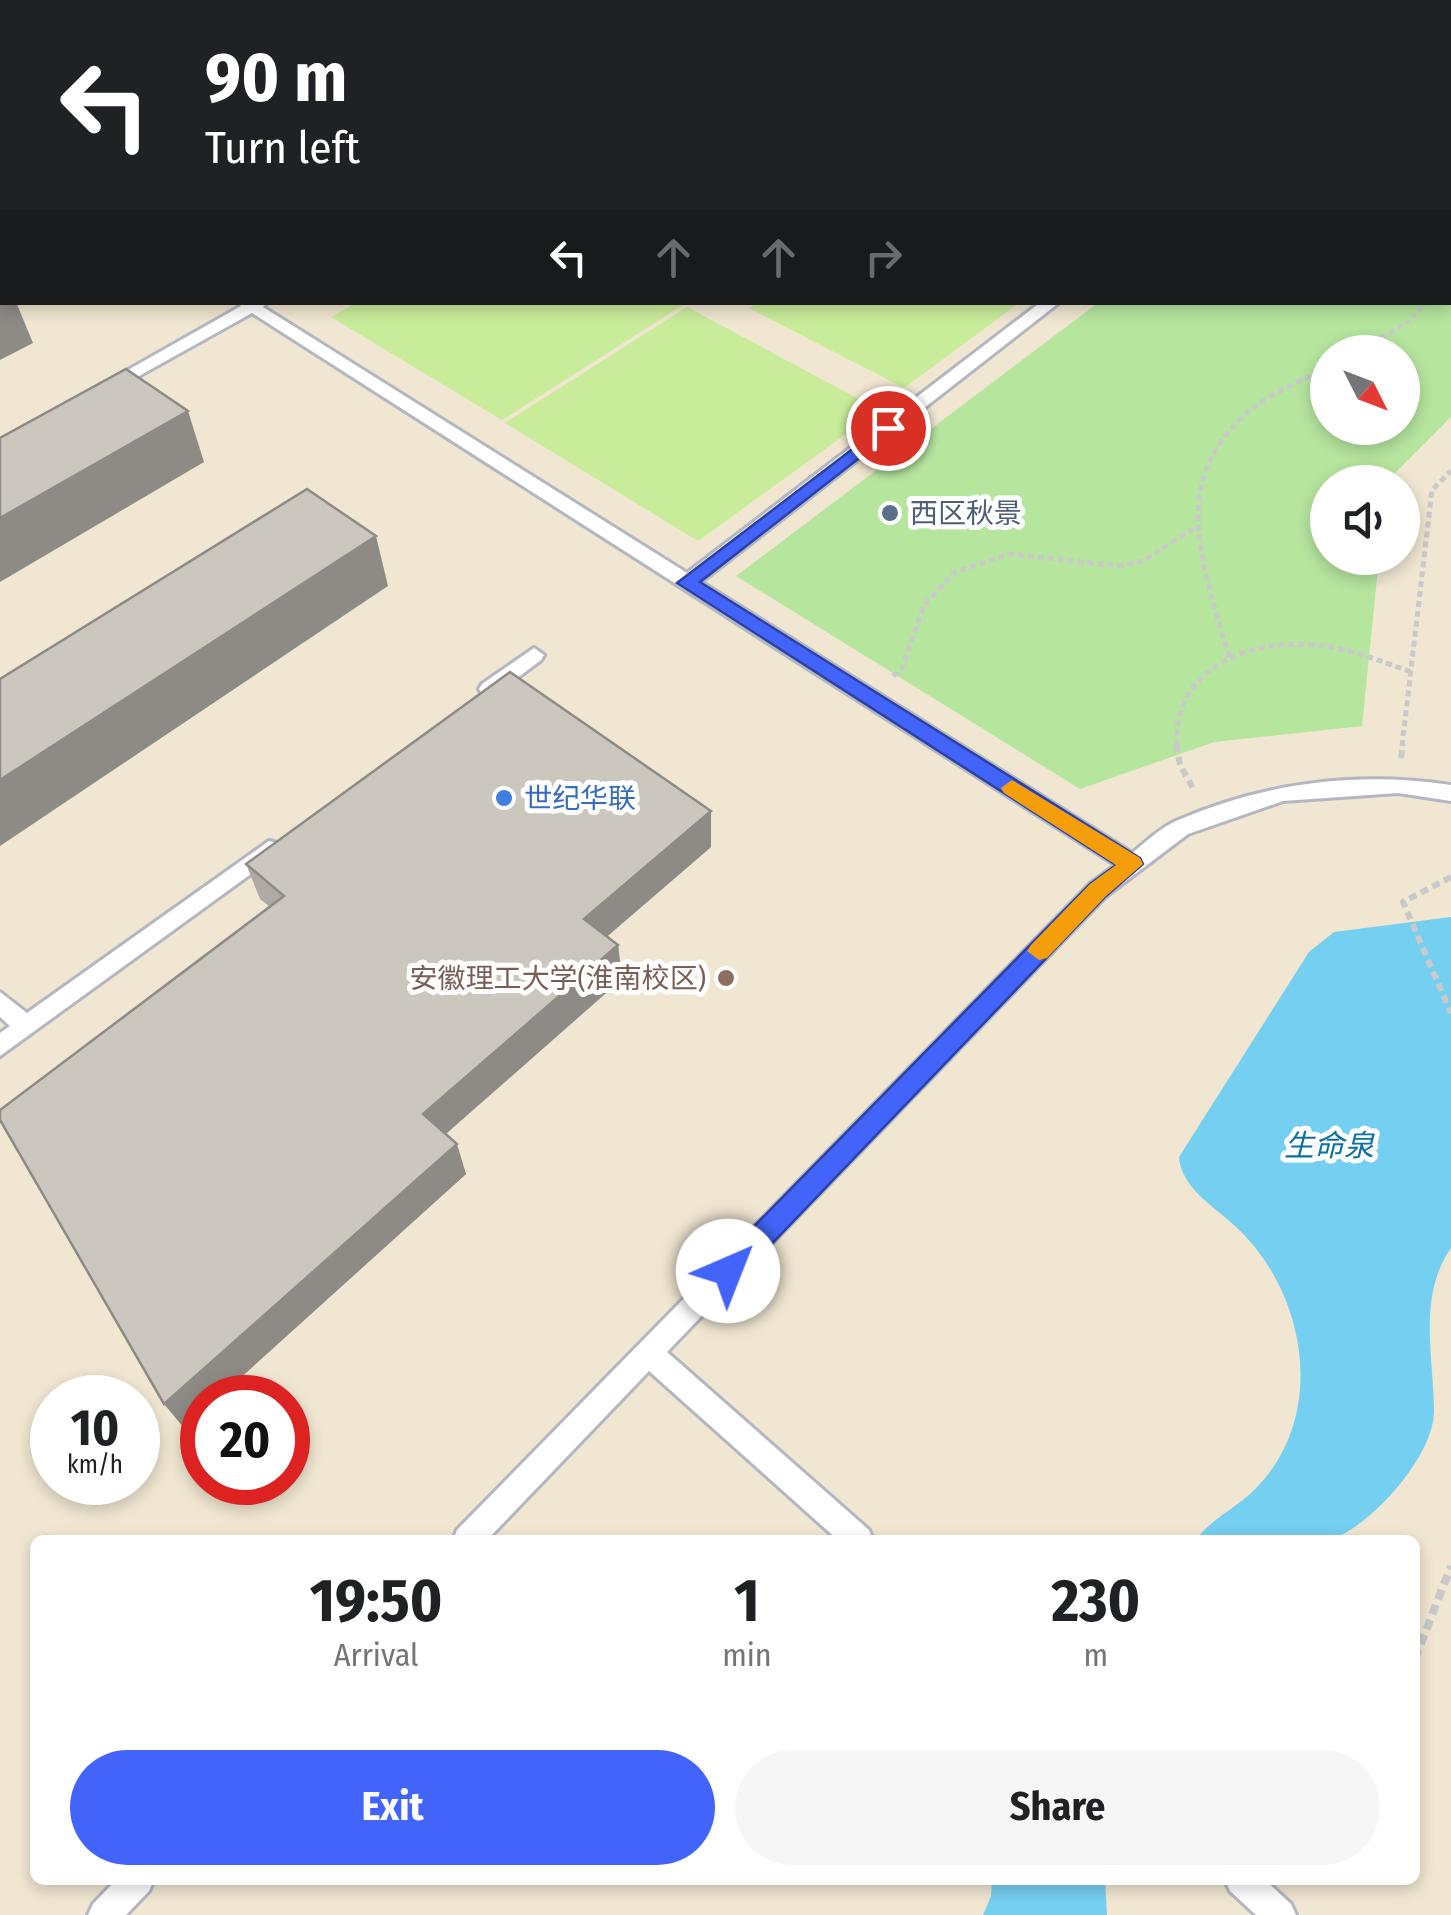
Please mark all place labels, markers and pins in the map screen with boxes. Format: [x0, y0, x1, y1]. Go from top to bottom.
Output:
pin [846, 386, 931, 471]
place label: 西区秋景 [910, 497, 1022, 530]
marker: 西区秋景 [879, 502, 901, 524]
place label: 世纪华联 [524, 782, 636, 815]
marker: 世纪华联 [493, 787, 515, 809]
place label: 安徽理工大学(淮南校区) [409, 962, 706, 995]
marker: 安徽理工大学(淮南校区) [715, 967, 737, 989]

